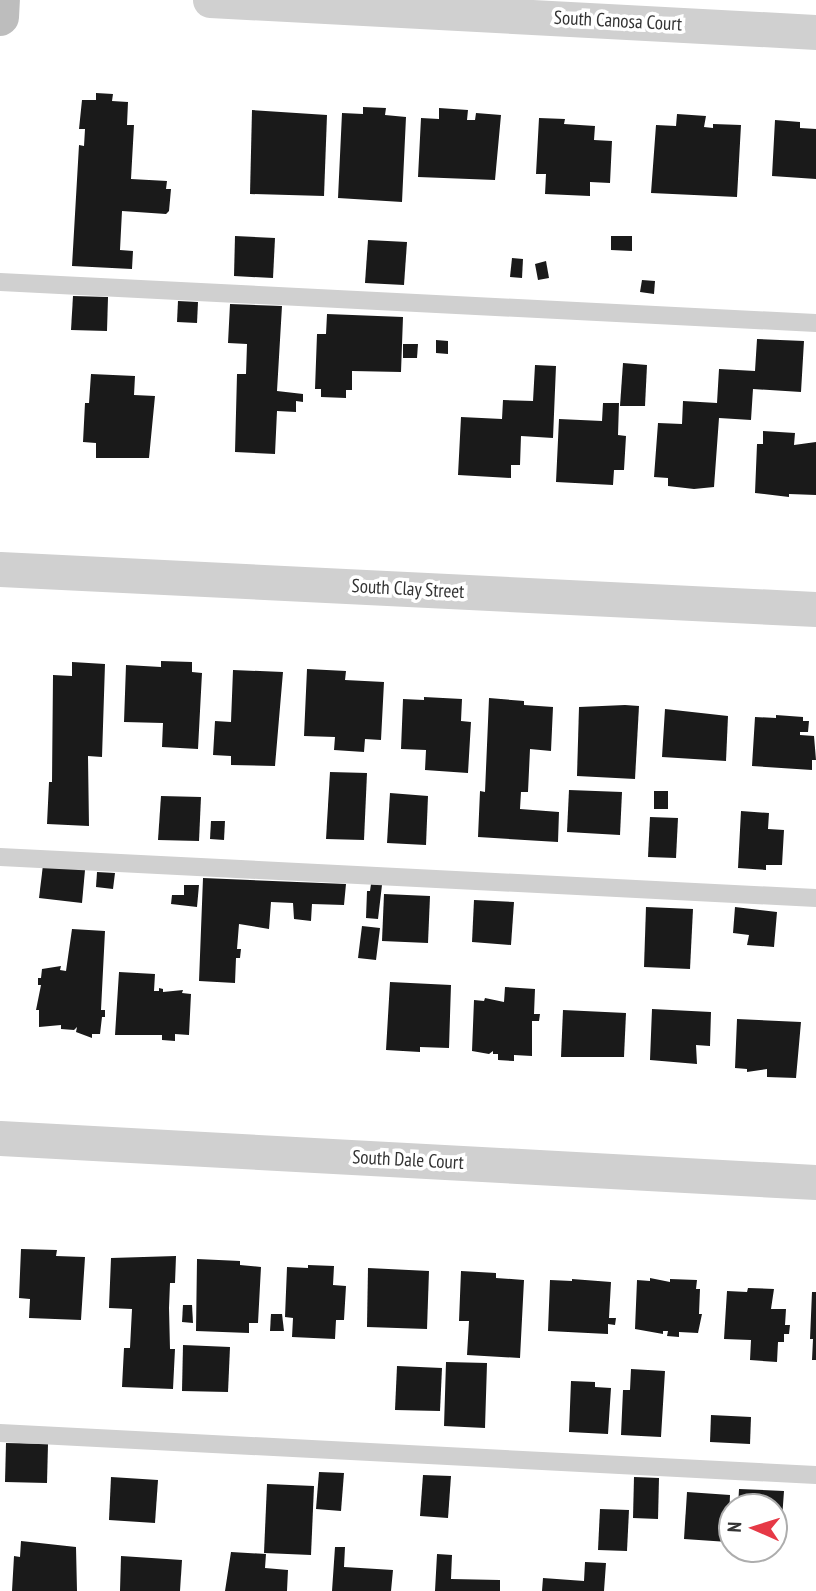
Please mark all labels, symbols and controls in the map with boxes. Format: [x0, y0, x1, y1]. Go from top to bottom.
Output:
street label: South Canosa Court [553, 6, 683, 36]
street label: South Clay Street [351, 575, 465, 603]
street label: South Dale Court [352, 1146, 464, 1174]
north arrow [718, 1493, 788, 1563]
text: N [722, 1521, 746, 1533]

